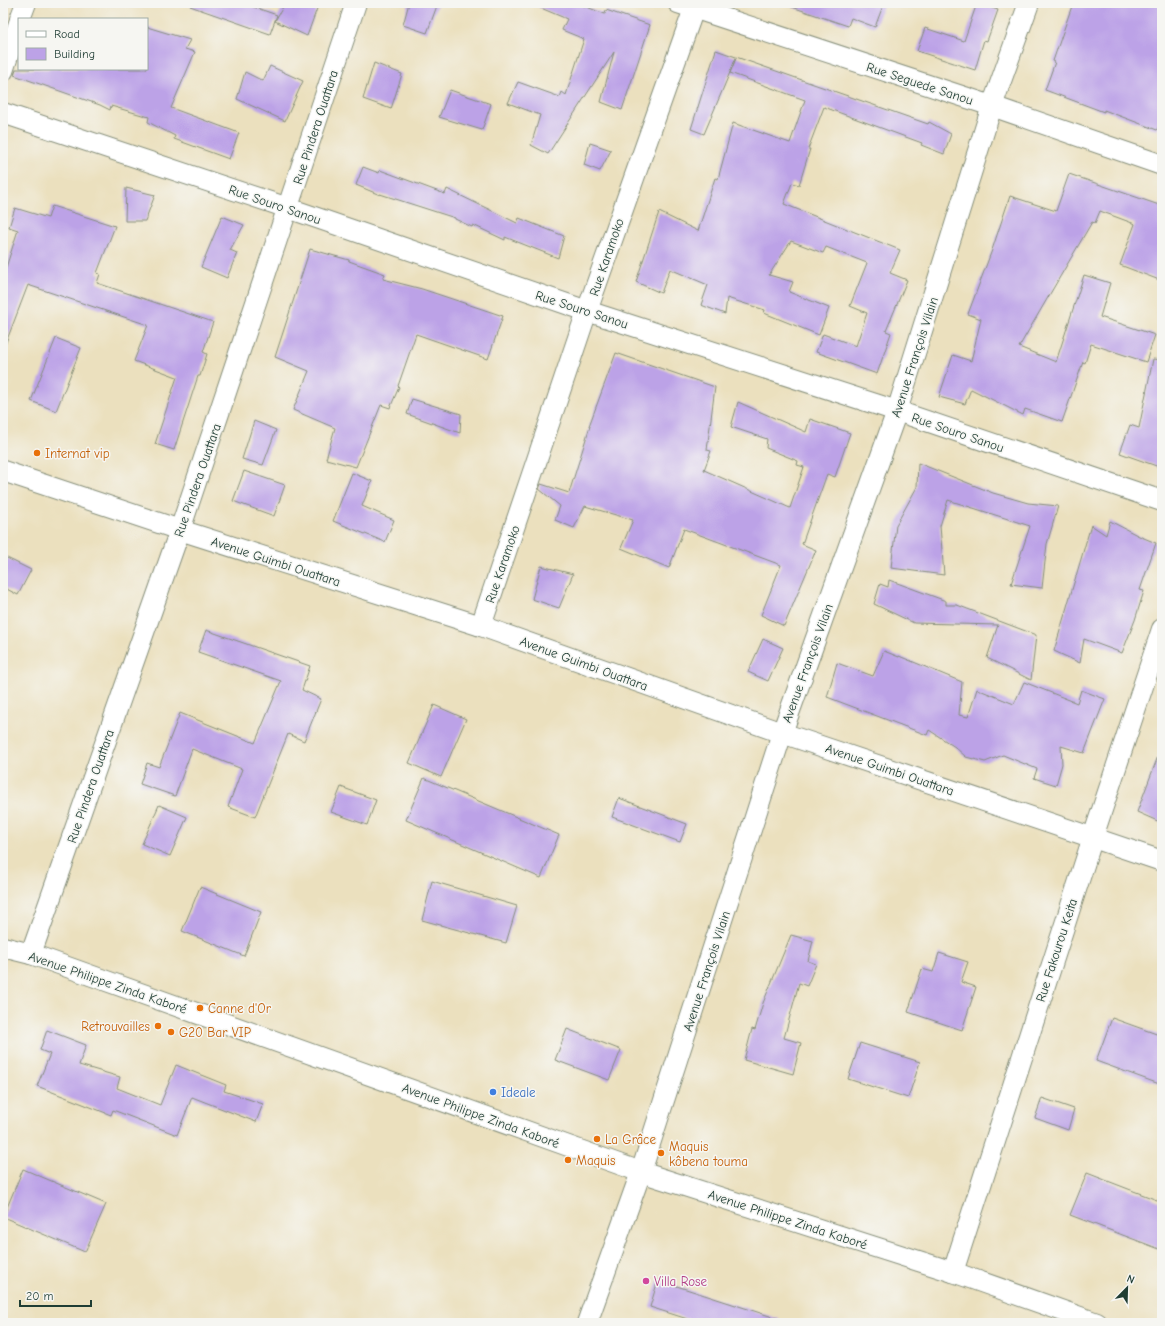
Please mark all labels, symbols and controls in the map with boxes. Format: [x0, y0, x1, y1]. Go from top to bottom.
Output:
legend [18, 18, 148, 70]
text: Road [54, 27, 80, 41]
text: Building [54, 47, 95, 61]
street label: Rue Seguede Sanou [865, 59, 975, 108]
street label: Rue Pindera Ouattara [290, 68, 341, 186]
street label: Rue Souro Sanou [227, 182, 323, 227]
street label: Rue Karamoko [586, 216, 627, 298]
street label: Rue Souro Sanou [534, 287, 630, 332]
street label: Avenue François Vilain [888, 295, 941, 419]
street label: Rue Souro Sanou [910, 410, 1006, 455]
street label: Rue Pindera Ouattara [171, 421, 224, 539]
place label: Internat vip [45, 446, 110, 461]
marker: Internat vip [32, 448, 42, 458]
street label: Rue Karamoko [482, 523, 523, 605]
street label: Avenue Guimbi Ouattara [209, 533, 342, 589]
street label: Avenue François Vilain [779, 602, 836, 725]
street label: Avenue Guimbi Ouattara [518, 633, 650, 694]
street label: Rue Pindera Ouattara [64, 727, 117, 845]
street label: Avenue Guimbi Ouattara [824, 740, 956, 799]
street label: Rue Fakourou Keita [1033, 897, 1080, 1004]
street label: Avenue François Vilain [680, 909, 733, 1033]
street label: Avenue Philippe Zinda Kaboré [27, 948, 189, 1017]
place label: Canne d'Or [208, 1001, 272, 1016]
marker: Canne d'Or [195, 1003, 205, 1013]
place label: Retrouvailles [81, 1019, 150, 1034]
marker: Retrouvailles [153, 1021, 163, 1031]
place label: G20 Bar VIP [179, 1025, 251, 1040]
marker: G20 Bar VIP [166, 1027, 176, 1037]
street label: Avenue Philippe Zinda Kaboré [400, 1080, 562, 1151]
place label: Ideale [501, 1085, 536, 1100]
marker: Ideale [488, 1087, 498, 1097]
place label: La Grâce [605, 1132, 656, 1147]
marker: La Grâce [592, 1134, 602, 1144]
place label: Maquis kôbena touma [669, 1139, 748, 1169]
marker: Maquis kôbena touma [656, 1148, 666, 1158]
place label: Maquis [576, 1153, 615, 1168]
marker: Maquis [563, 1155, 573, 1165]
street label: Avenue Philippe Zinda Kaboré [706, 1187, 870, 1252]
north arrow [1107, 1268, 1147, 1308]
text: N [1125, 1272, 1137, 1287]
place label: Villa Rose [654, 1274, 707, 1289]
marker: Villa Rose [641, 1276, 651, 1286]
scale bar [20, 1282, 91, 1308]
text: 20 m [26, 1289, 54, 1303]

